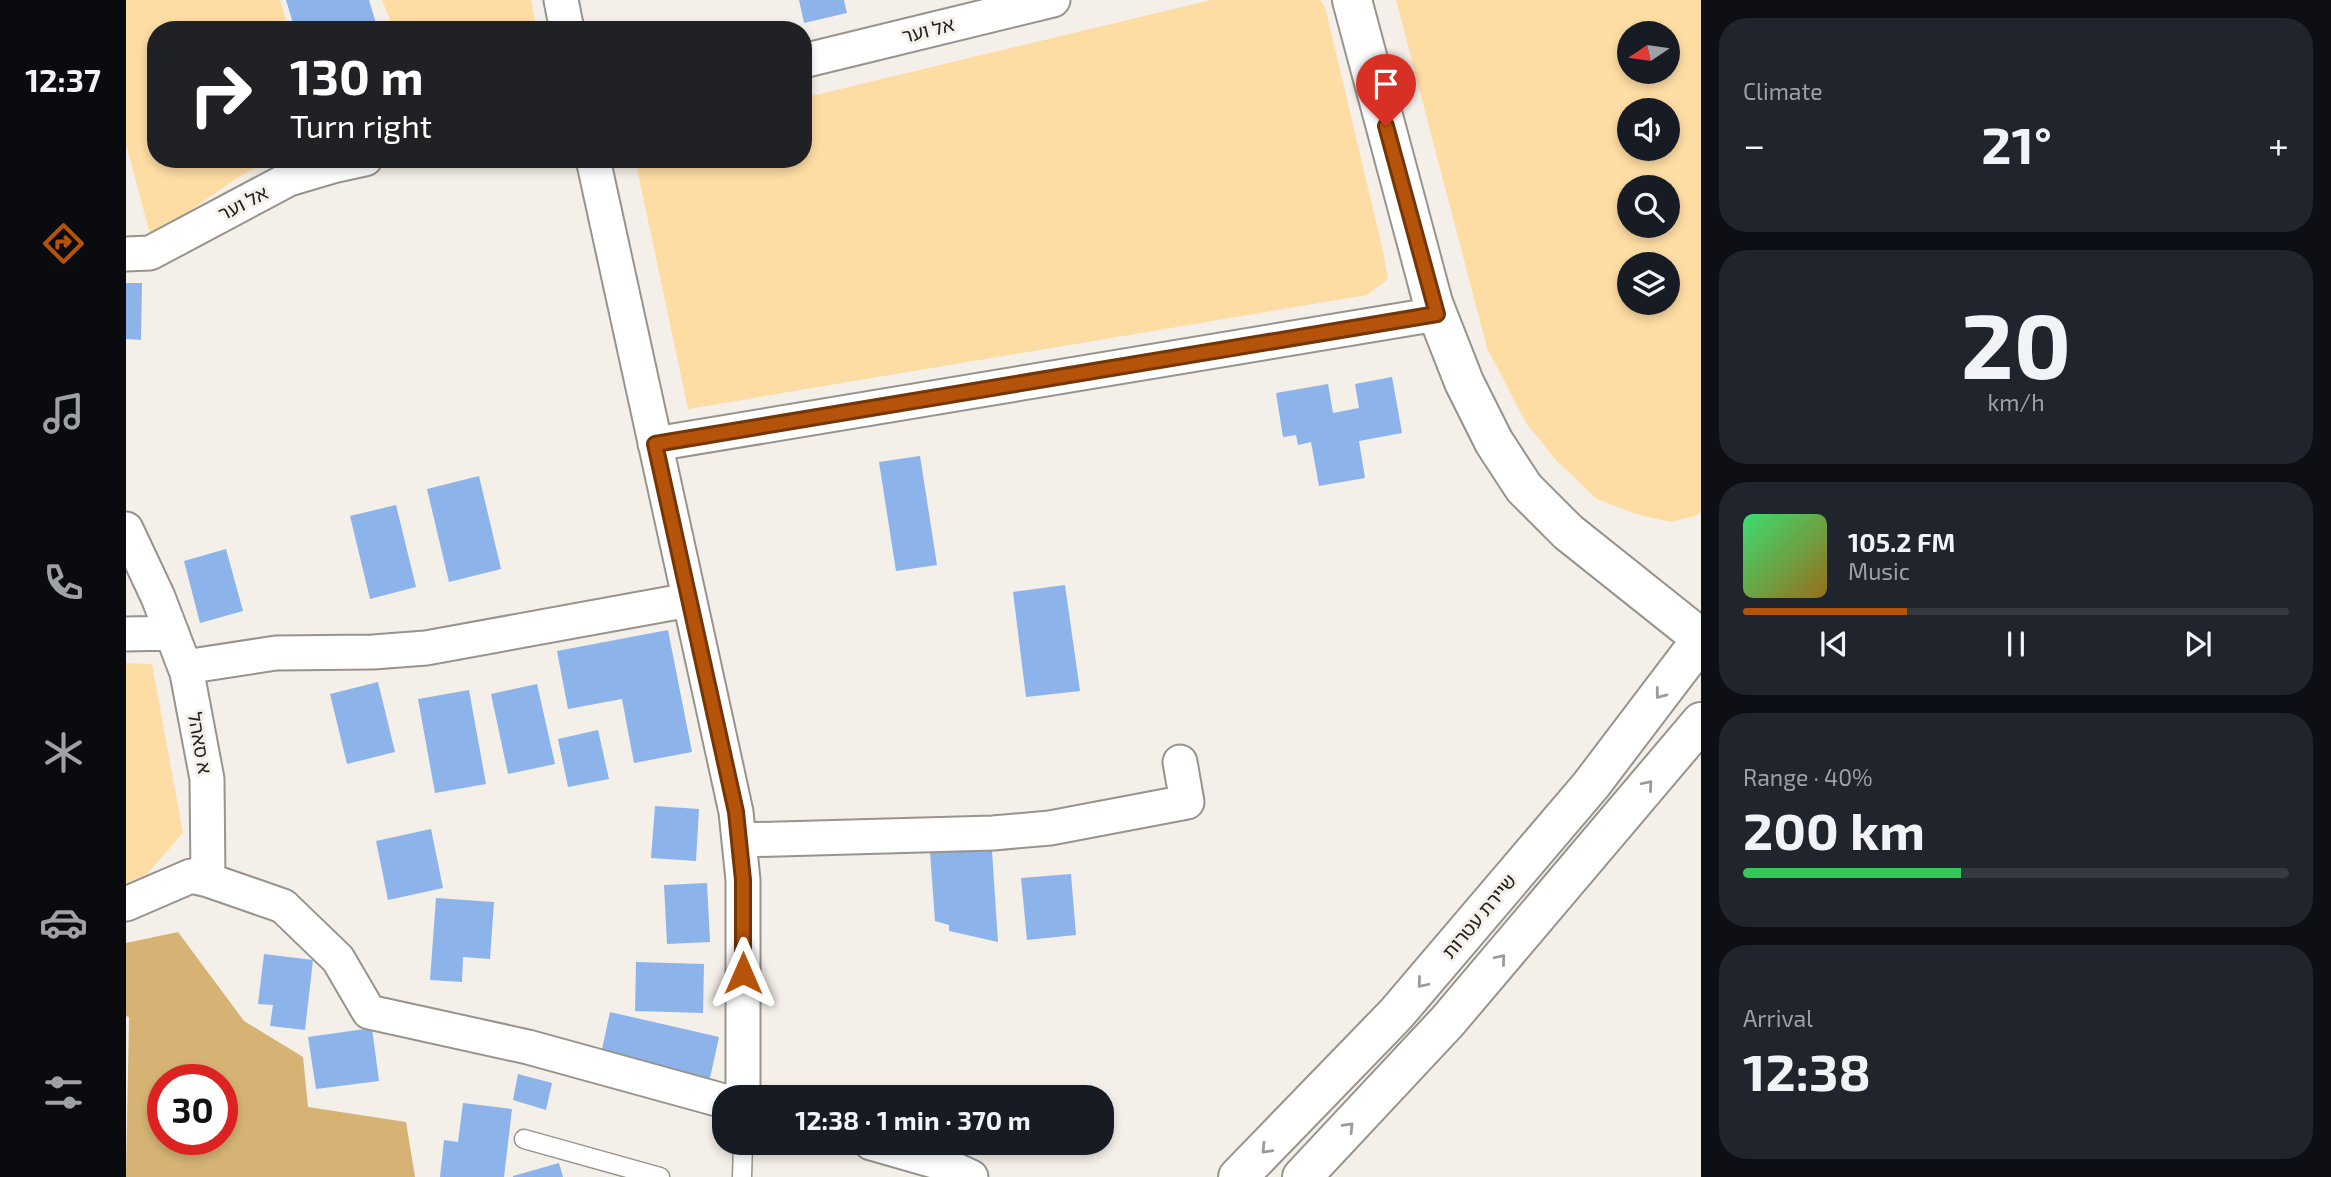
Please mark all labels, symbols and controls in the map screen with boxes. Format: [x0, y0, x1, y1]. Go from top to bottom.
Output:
street label: אל וער [899, 12, 956, 47]
north arrow [1617, 21, 1680, 84]
map controls [1617, 21, 1680, 315]
text: 130 m [290, 46, 424, 105]
icon: right [175, 49, 266, 140]
pin [1356, 54, 1416, 126]
text: 12:37 [25, 60, 101, 98]
icon: arrive [1367, 65, 1405, 103]
text: Climate [1743, 77, 1823, 105]
button: sound [1617, 98, 1680, 161]
text: Turn right [290, 106, 432, 144]
text: 21° [1981, 112, 2052, 174]
text: − [1743, 121, 1765, 167]
text: + [2268, 121, 2289, 167]
button: search [1617, 175, 1680, 238]
street label: אל וער [214, 180, 272, 225]
icon: directions [39, 219, 88, 268]
button: layers [1617, 252, 1680, 315]
text: 20 [1961, 288, 2071, 397]
text: km/h [1987, 388, 2045, 416]
icon: music [39, 389, 88, 438]
text: 105.2 FM [1848, 526, 1955, 557]
text: Music [1848, 557, 1910, 585]
icon: phone [39, 558, 88, 607]
icon: previous [1815, 625, 1853, 663]
icon: pause [1997, 625, 2035, 663]
icon: next [2179, 625, 2217, 663]
one-way arrow [1655, 686, 1668, 699]
street label: א סאהל [184, 710, 217, 776]
icon: climate [39, 728, 88, 777]
text: Range · 40% [1743, 763, 1873, 791]
one-way arrow [1640, 780, 1652, 793]
text: 200 km [1743, 798, 1925, 860]
street label: שיירת עטרות [1437, 869, 1521, 963]
icon: car [39, 898, 88, 947]
position arrow [706, 936, 780, 1010]
one-way arrow [1493, 954, 1505, 967]
one-way arrow [1418, 975, 1430, 988]
text: Arrival [1743, 1004, 1813, 1032]
text: 12:38 [1743, 1039, 1871, 1101]
speed limit sign: 30 [147, 1064, 238, 1155]
icon: filters [39, 1068, 88, 1117]
text: 12:38 · 1 min · 370 m [795, 1104, 1031, 1135]
one-way arrow [1340, 1122, 1353, 1135]
one-way arrow [1261, 1140, 1274, 1153]

